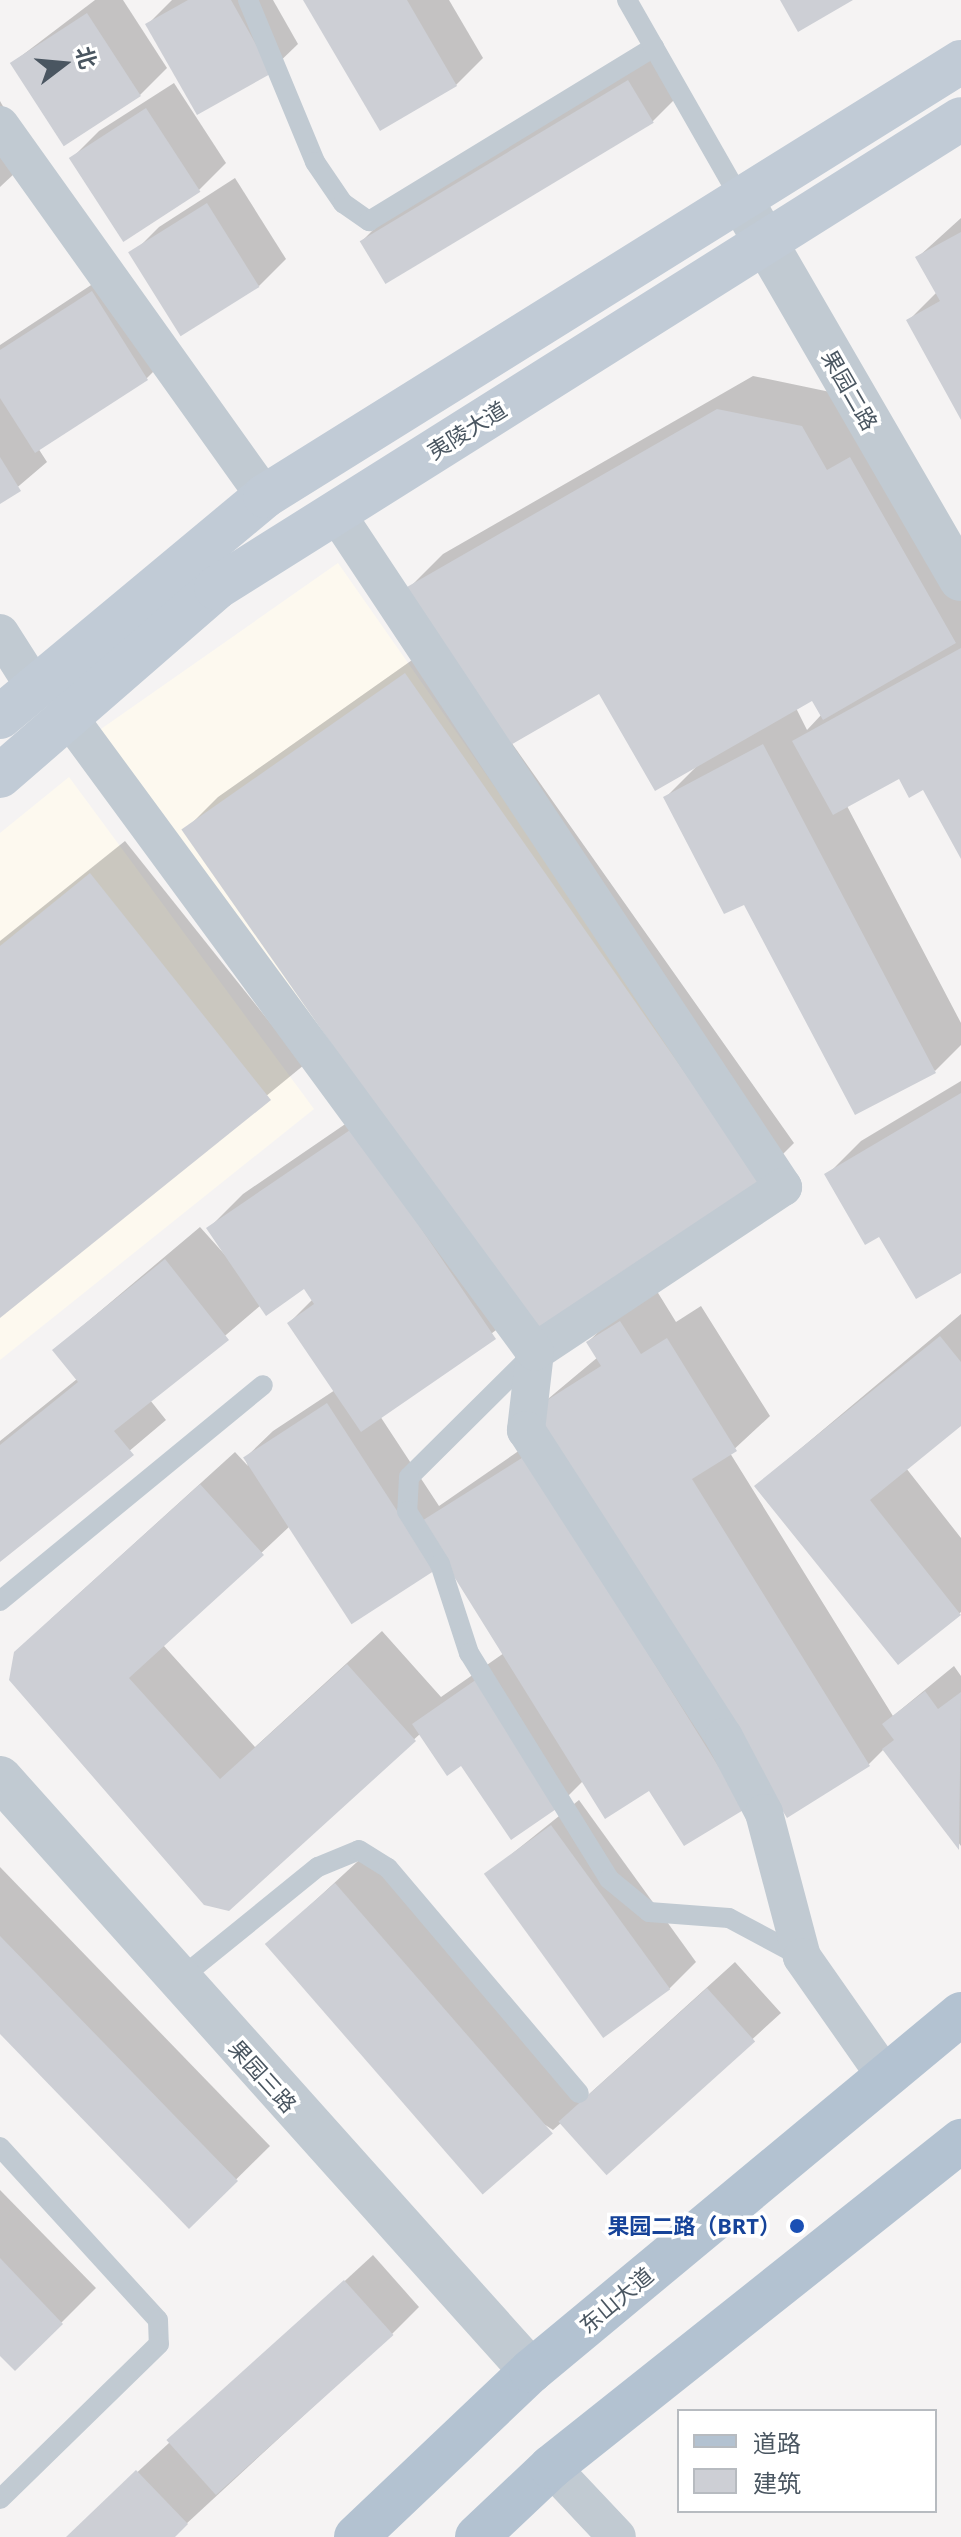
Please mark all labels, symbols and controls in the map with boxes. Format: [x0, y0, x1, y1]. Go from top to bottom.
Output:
north arrow [24, 24, 104, 104]
text: 北 [70, 43, 105, 72]
street label: 果园二路 [817, 345, 883, 435]
street label: 夷陵大道 [423, 395, 511, 465]
street label: 果园三路 [224, 2034, 302, 2118]
place label: 果园二路（BRT） [607, 2213, 781, 2239]
marker: 果园二路（BRT） [788, 2217, 806, 2235]
street label: 东山大道 [574, 2262, 658, 2338]
legend [677, 2409, 937, 2513]
text: 道路 [753, 2426, 801, 2459]
text: 建筑 [753, 2466, 801, 2499]

